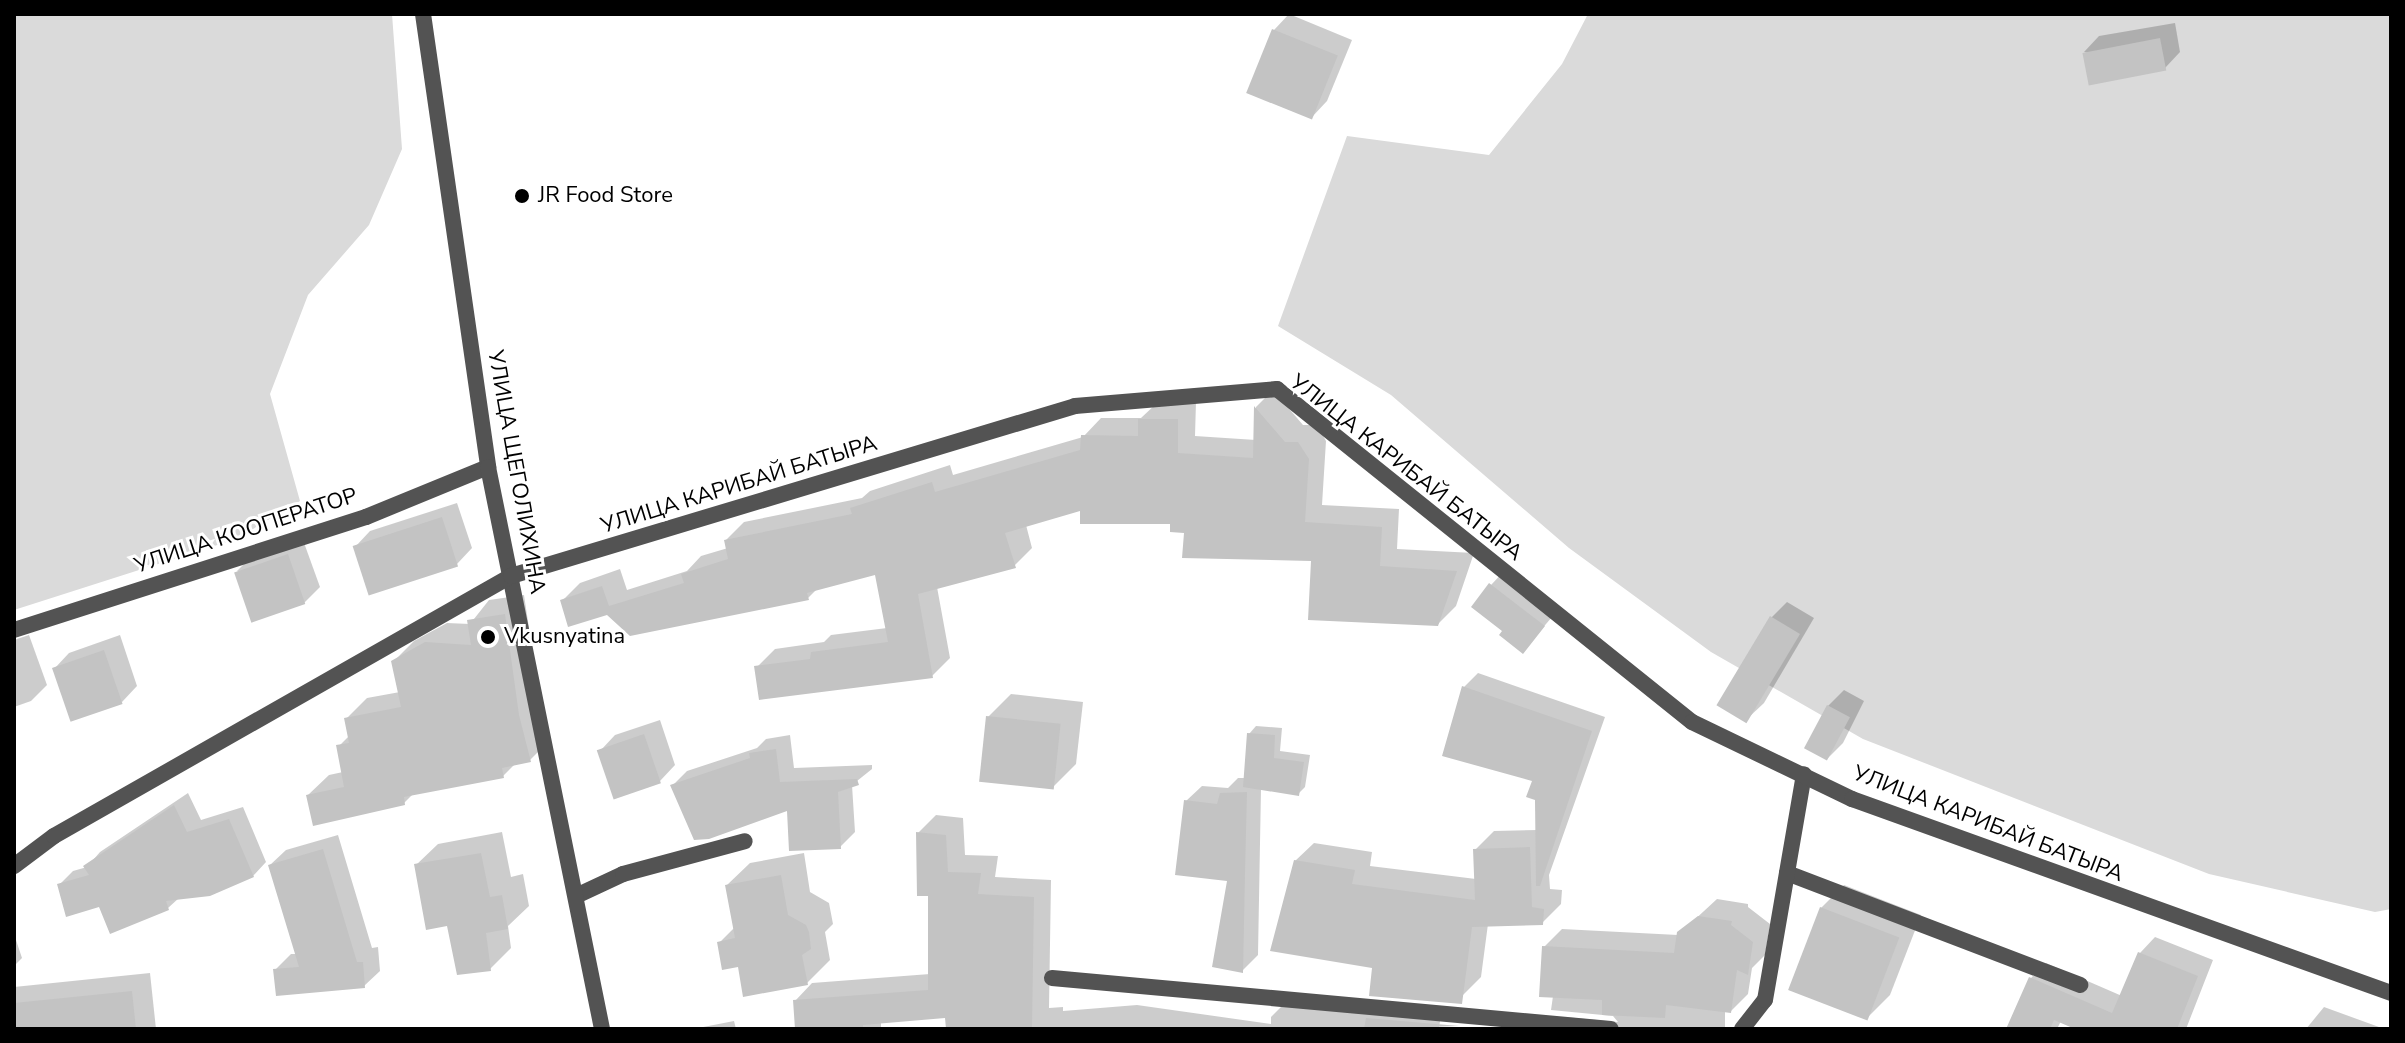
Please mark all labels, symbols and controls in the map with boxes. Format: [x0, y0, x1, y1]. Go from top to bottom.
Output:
place label: JR Food Store [538, 183, 673, 209]
marker: JR Food Store [513, 187, 531, 205]
street label: УЛИЦА ЩЕГОЛИХИНА [482, 348, 550, 596]
street label: УЛИЦА КАРИБАЙ БАТЫРА [1285, 369, 1527, 567]
street label: УЛИЦА КАРИБАЙ БАТЫРА [598, 430, 880, 540]
street label: УЛИЦА КООПЕРАТОР [131, 483, 361, 579]
place label: Vkusnyatina [504, 624, 625, 650]
marker: Vkusnyatina [479, 628, 497, 646]
street label: УЛИЦА КАРИБАЙ БАТЫРА [1849, 760, 2127, 888]

